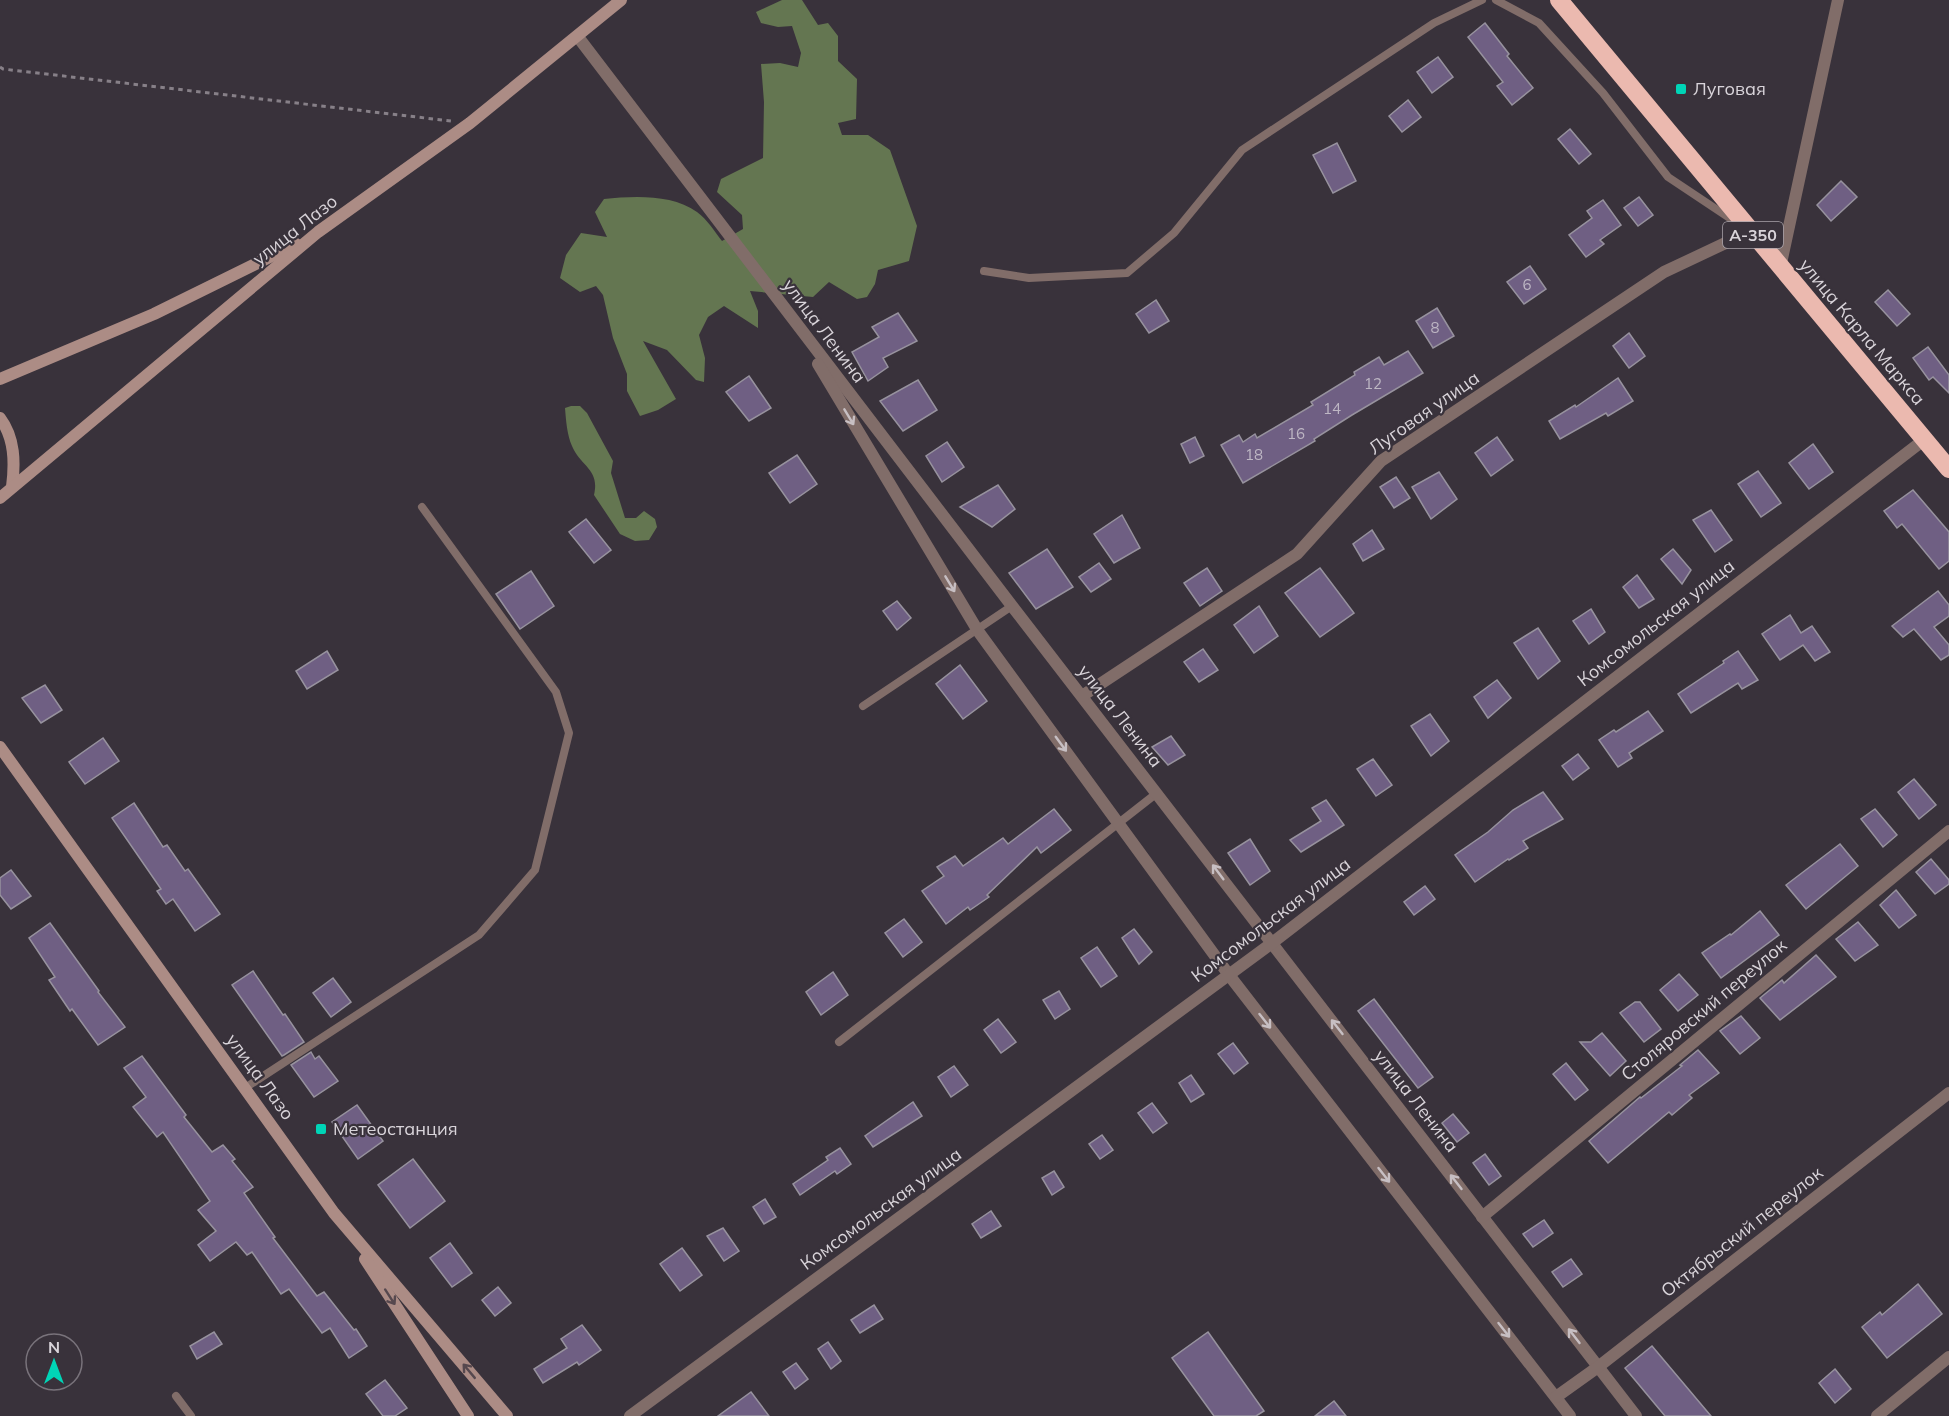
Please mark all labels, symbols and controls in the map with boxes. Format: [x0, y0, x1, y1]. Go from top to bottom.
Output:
place label: Луговая [1693, 77, 1766, 100]
marker: Луговая [1674, 82, 1688, 96]
street label: улица Лазо [248, 189, 342, 270]
road number: А-350 [1723, 222, 1783, 248]
street label: улица Карла Маркса [1794, 254, 1930, 410]
street label: улица Ленина [778, 274, 871, 387]
house number: 6 [1522, 275, 1532, 294]
house number: 8 [1430, 318, 1440, 337]
street label: Луговая улица [1364, 366, 1484, 459]
house number: 12 [1364, 374, 1382, 393]
house number: 14 [1323, 399, 1341, 418]
one-way arrow [844, 408, 856, 425]
house number: 16 [1287, 424, 1305, 443]
house number: 18 [1245, 445, 1263, 464]
street label: Комсомольская улица [1572, 554, 1739, 691]
one-way arrow [944, 575, 956, 592]
street label: улица Ленина [1073, 660, 1168, 772]
one-way arrow [1055, 736, 1067, 752]
street label: Комсомольская улица [1187, 852, 1355, 987]
one-way arrow [1212, 865, 1224, 881]
street label: Столяровский переулок [1616, 933, 1791, 1086]
one-way arrow [1258, 1013, 1271, 1029]
one-way arrow [1330, 1019, 1343, 1035]
street label: улица Лазо [221, 1029, 300, 1125]
street label: улица Ленина [1369, 1045, 1464, 1157]
place label: Метеостанция [333, 1117, 458, 1140]
marker: Метеостанция [314, 1122, 328, 1136]
street label: Комсомольская улица [796, 1142, 966, 1275]
street label: Октябрьский переулок [1656, 1161, 1828, 1302]
one-way arrow [1378, 1167, 1391, 1183]
one-way arrow [1449, 1174, 1462, 1190]
one-way arrow [383, 1288, 396, 1305]
one-way arrow [1497, 1321, 1510, 1337]
one-way arrow [1568, 1329, 1581, 1345]
north arrow [24, 1332, 84, 1392]
text: N [48, 1337, 60, 1357]
one-way arrow [462, 1364, 476, 1379]

